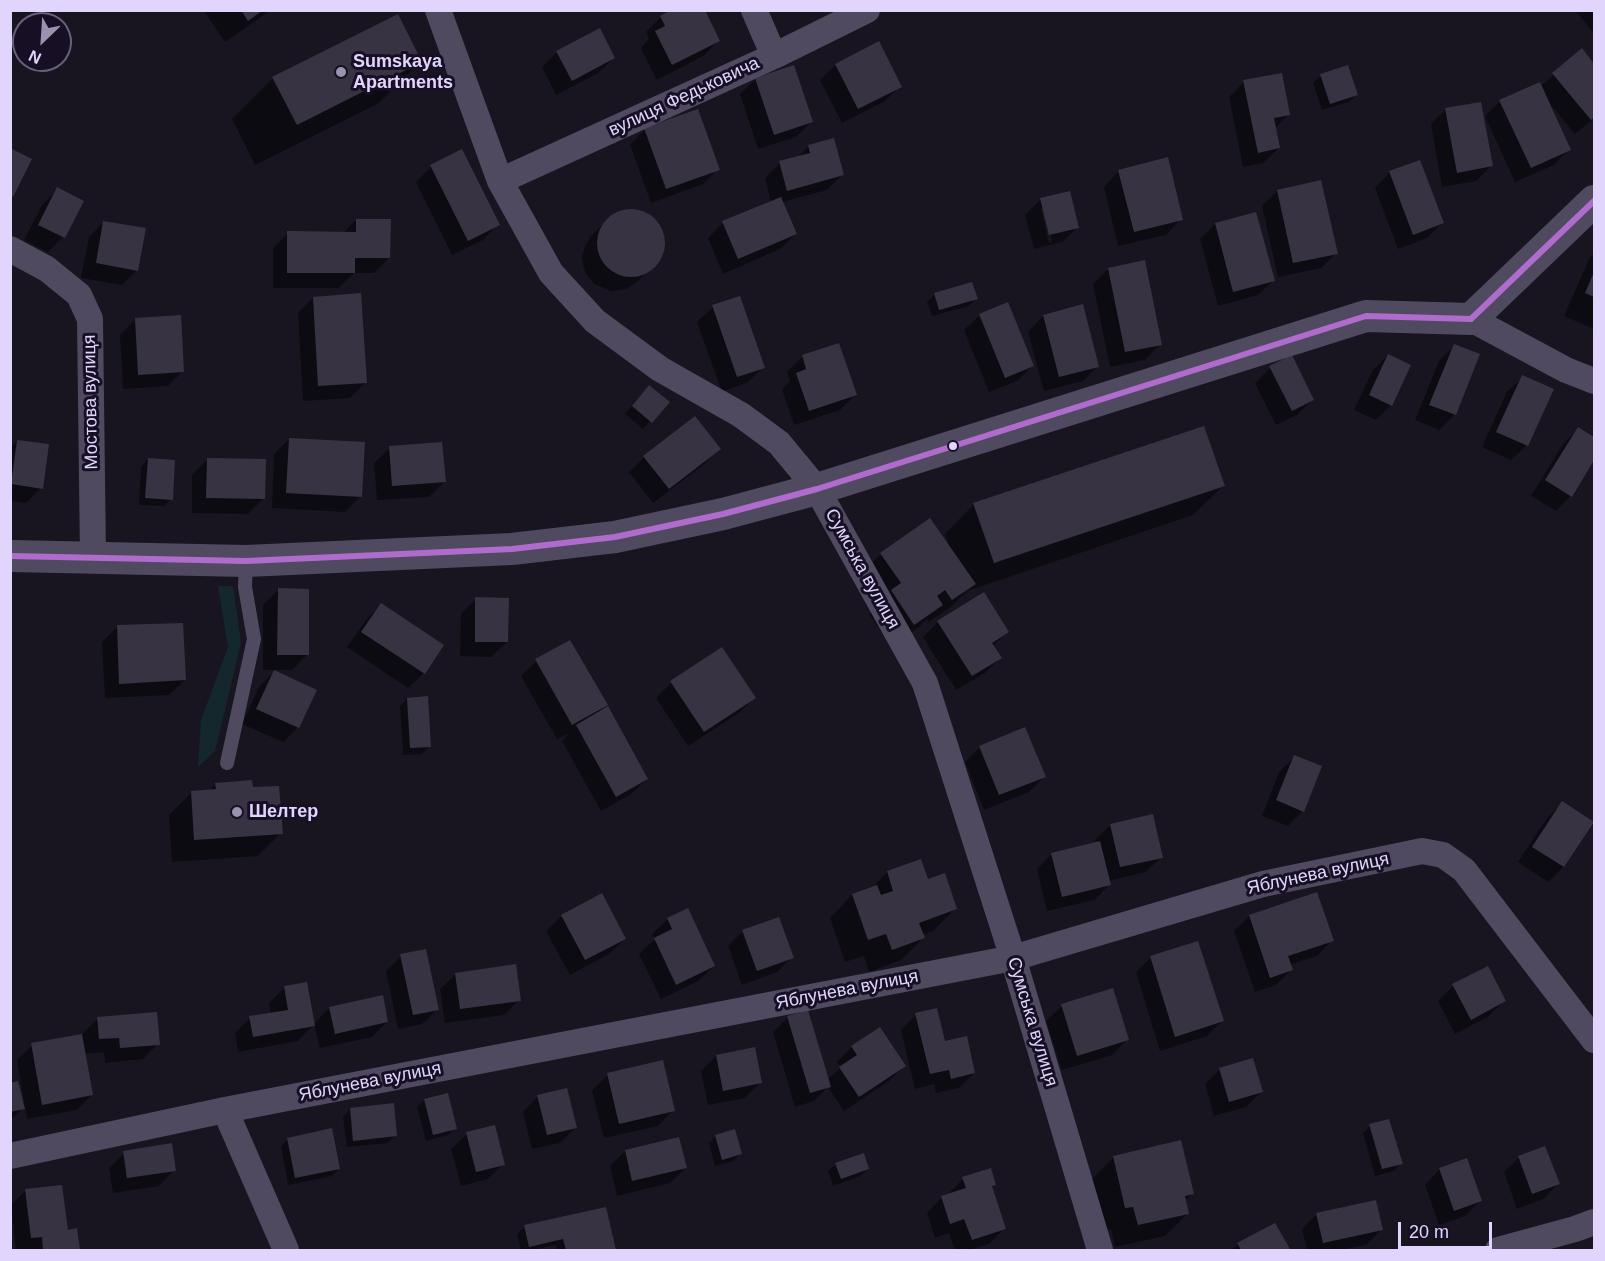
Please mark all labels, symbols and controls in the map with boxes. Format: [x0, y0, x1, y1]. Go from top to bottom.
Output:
north arrow [12, 12, 72, 72]
text: N [26, 47, 44, 67]
place label: Sumskaya Apartments [353, 51, 453, 94]
street label: вулиця Федьковича [605, 53, 763, 141]
marker: Sumskaya Apartments [334, 65, 348, 79]
street label: Мостова вулиця [79, 334, 103, 470]
unlabelled marker [947, 440, 959, 452]
street label: Сумська вулиця [820, 505, 904, 633]
place label: Шелтер [249, 801, 318, 823]
marker: Шелтер [230, 805, 244, 819]
street label: Яблунева вулиця [1245, 848, 1391, 900]
street label: Сумська вулиця [1002, 955, 1062, 1089]
street label: Яблунева вулиця [774, 966, 920, 1014]
street label: Яблунева вулиця [297, 1058, 443, 1106]
scale bar [1401, 1210, 1496, 1248]
text: 20 m [1409, 1222, 1449, 1242]

